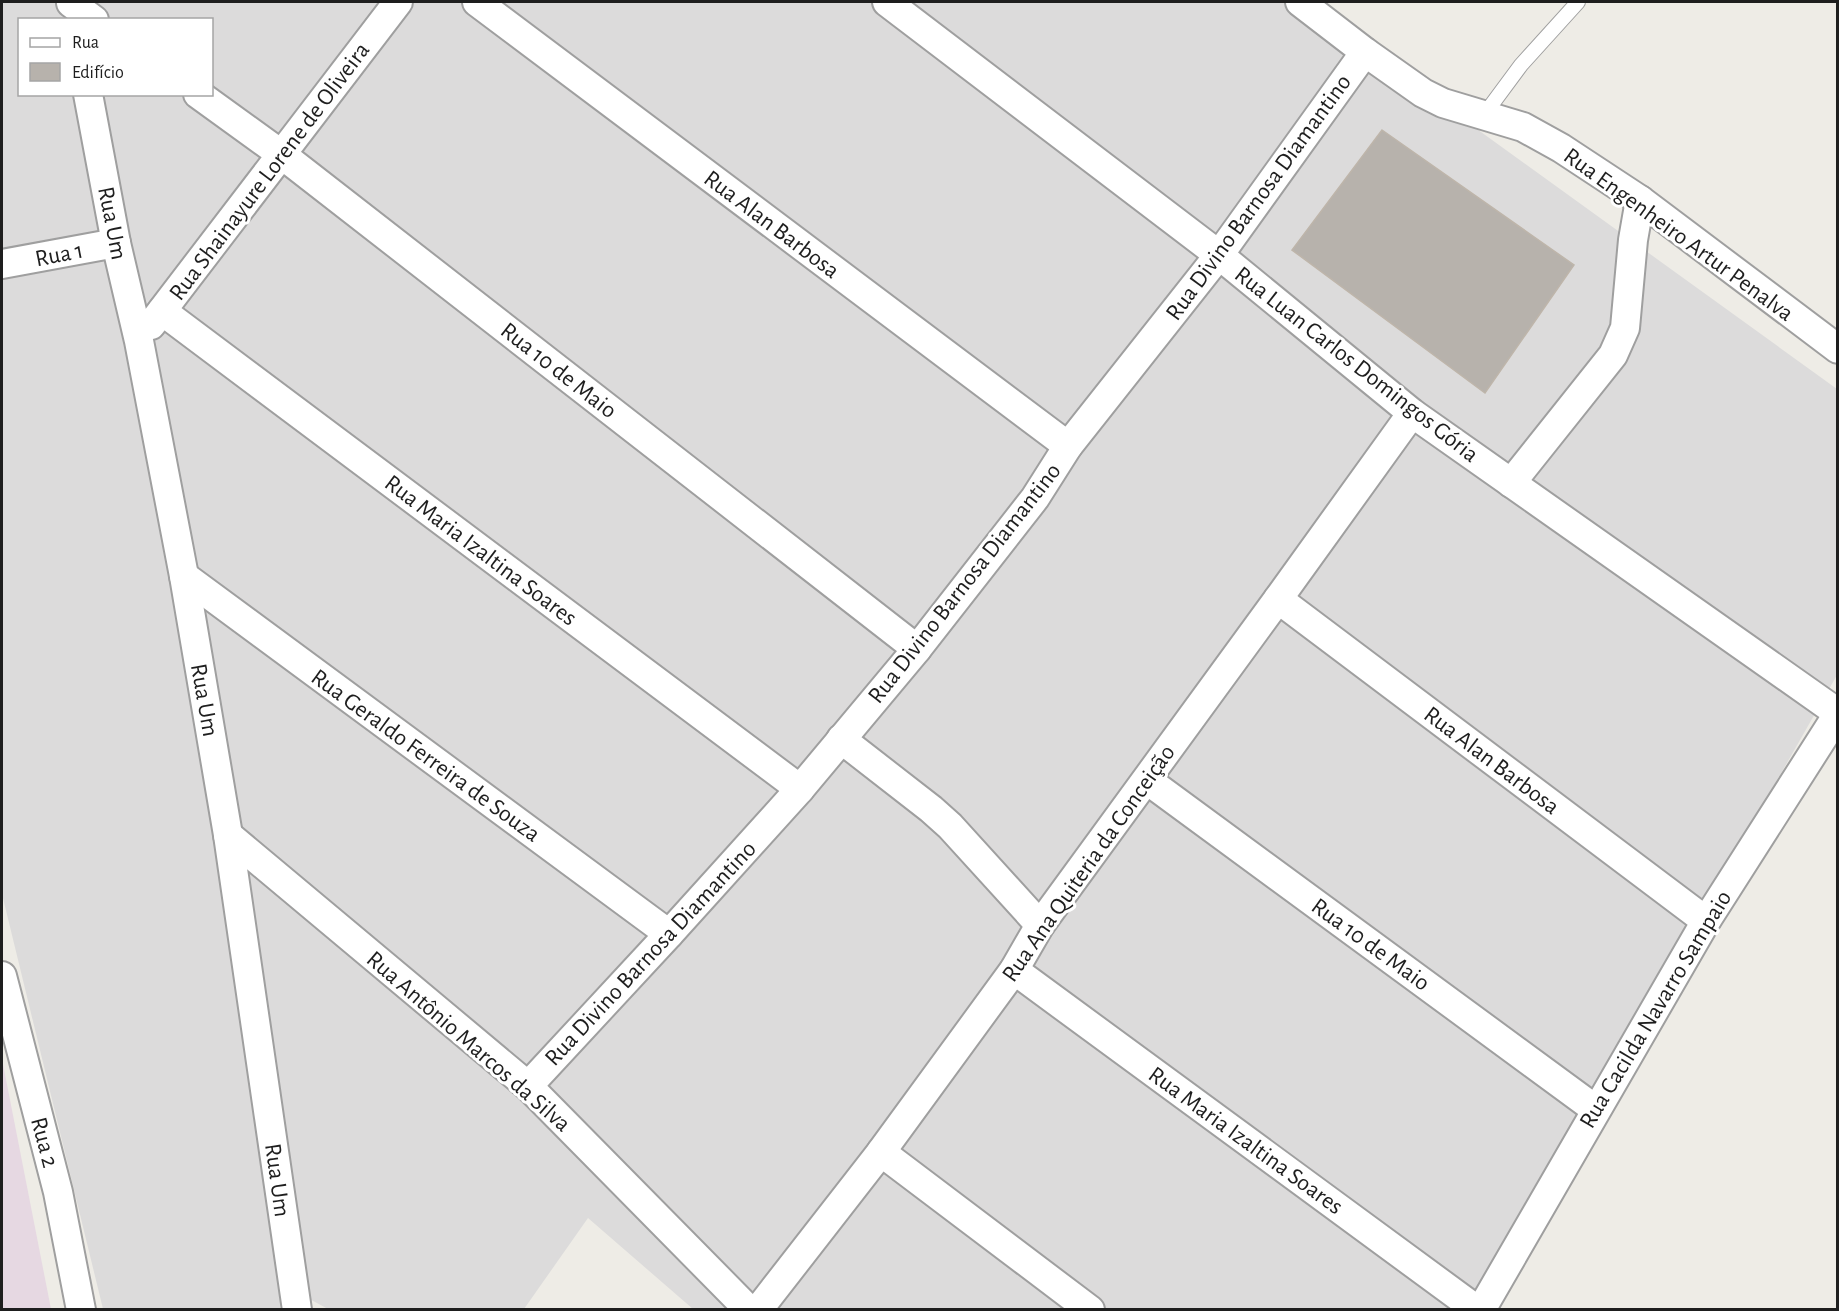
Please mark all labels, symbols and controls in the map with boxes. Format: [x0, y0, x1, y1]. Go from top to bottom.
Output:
legend [18, 18, 213, 96]
text: Rua [72, 34, 99, 52]
street label: Rua Shainayure Lorene de Oliveira [165, 38, 374, 305]
text: Edifício [72, 64, 124, 82]
street label: Rua Divino Barnosa Diamantino [1162, 70, 1356, 325]
street label: Rua Engenheiro Artur Penalva [1559, 144, 1798, 326]
street label: Rua Alan Barbosa [699, 166, 844, 283]
street label: Rua Um [93, 185, 131, 262]
street label: Rua 1 [33, 239, 85, 271]
street label: Rua Luan Carlos Domingos Gória [1230, 262, 1483, 467]
street label: Rua 10 de Maio [496, 318, 621, 423]
street label: Rua Divino Barnosa Diamantino [864, 459, 1066, 708]
street label: Rua Maria Izaltina Soares [380, 471, 581, 631]
street label: Rua Um [186, 662, 222, 739]
street label: Rua Geraldo Ferreira de Souza [306, 665, 544, 847]
street label: Rua Alan Barbosa [1419, 702, 1564, 819]
street label: Rua Ana Quiteria da Conceição [998, 741, 1180, 986]
street label: Rua Divino Barnosa Diamantino [541, 837, 761, 1071]
street label: Rua Cacilda Navarro Sampaio [1575, 887, 1736, 1132]
street label: Rua 10 de Maio [1307, 894, 1434, 996]
street label: Rua Antônio Marcos da Silva [362, 947, 575, 1137]
street label: Rua Maria Izaltina Soares [1144, 1062, 1347, 1219]
street label: Rua 2 [26, 1114, 62, 1170]
street label: Rua Um [260, 1142, 294, 1218]

